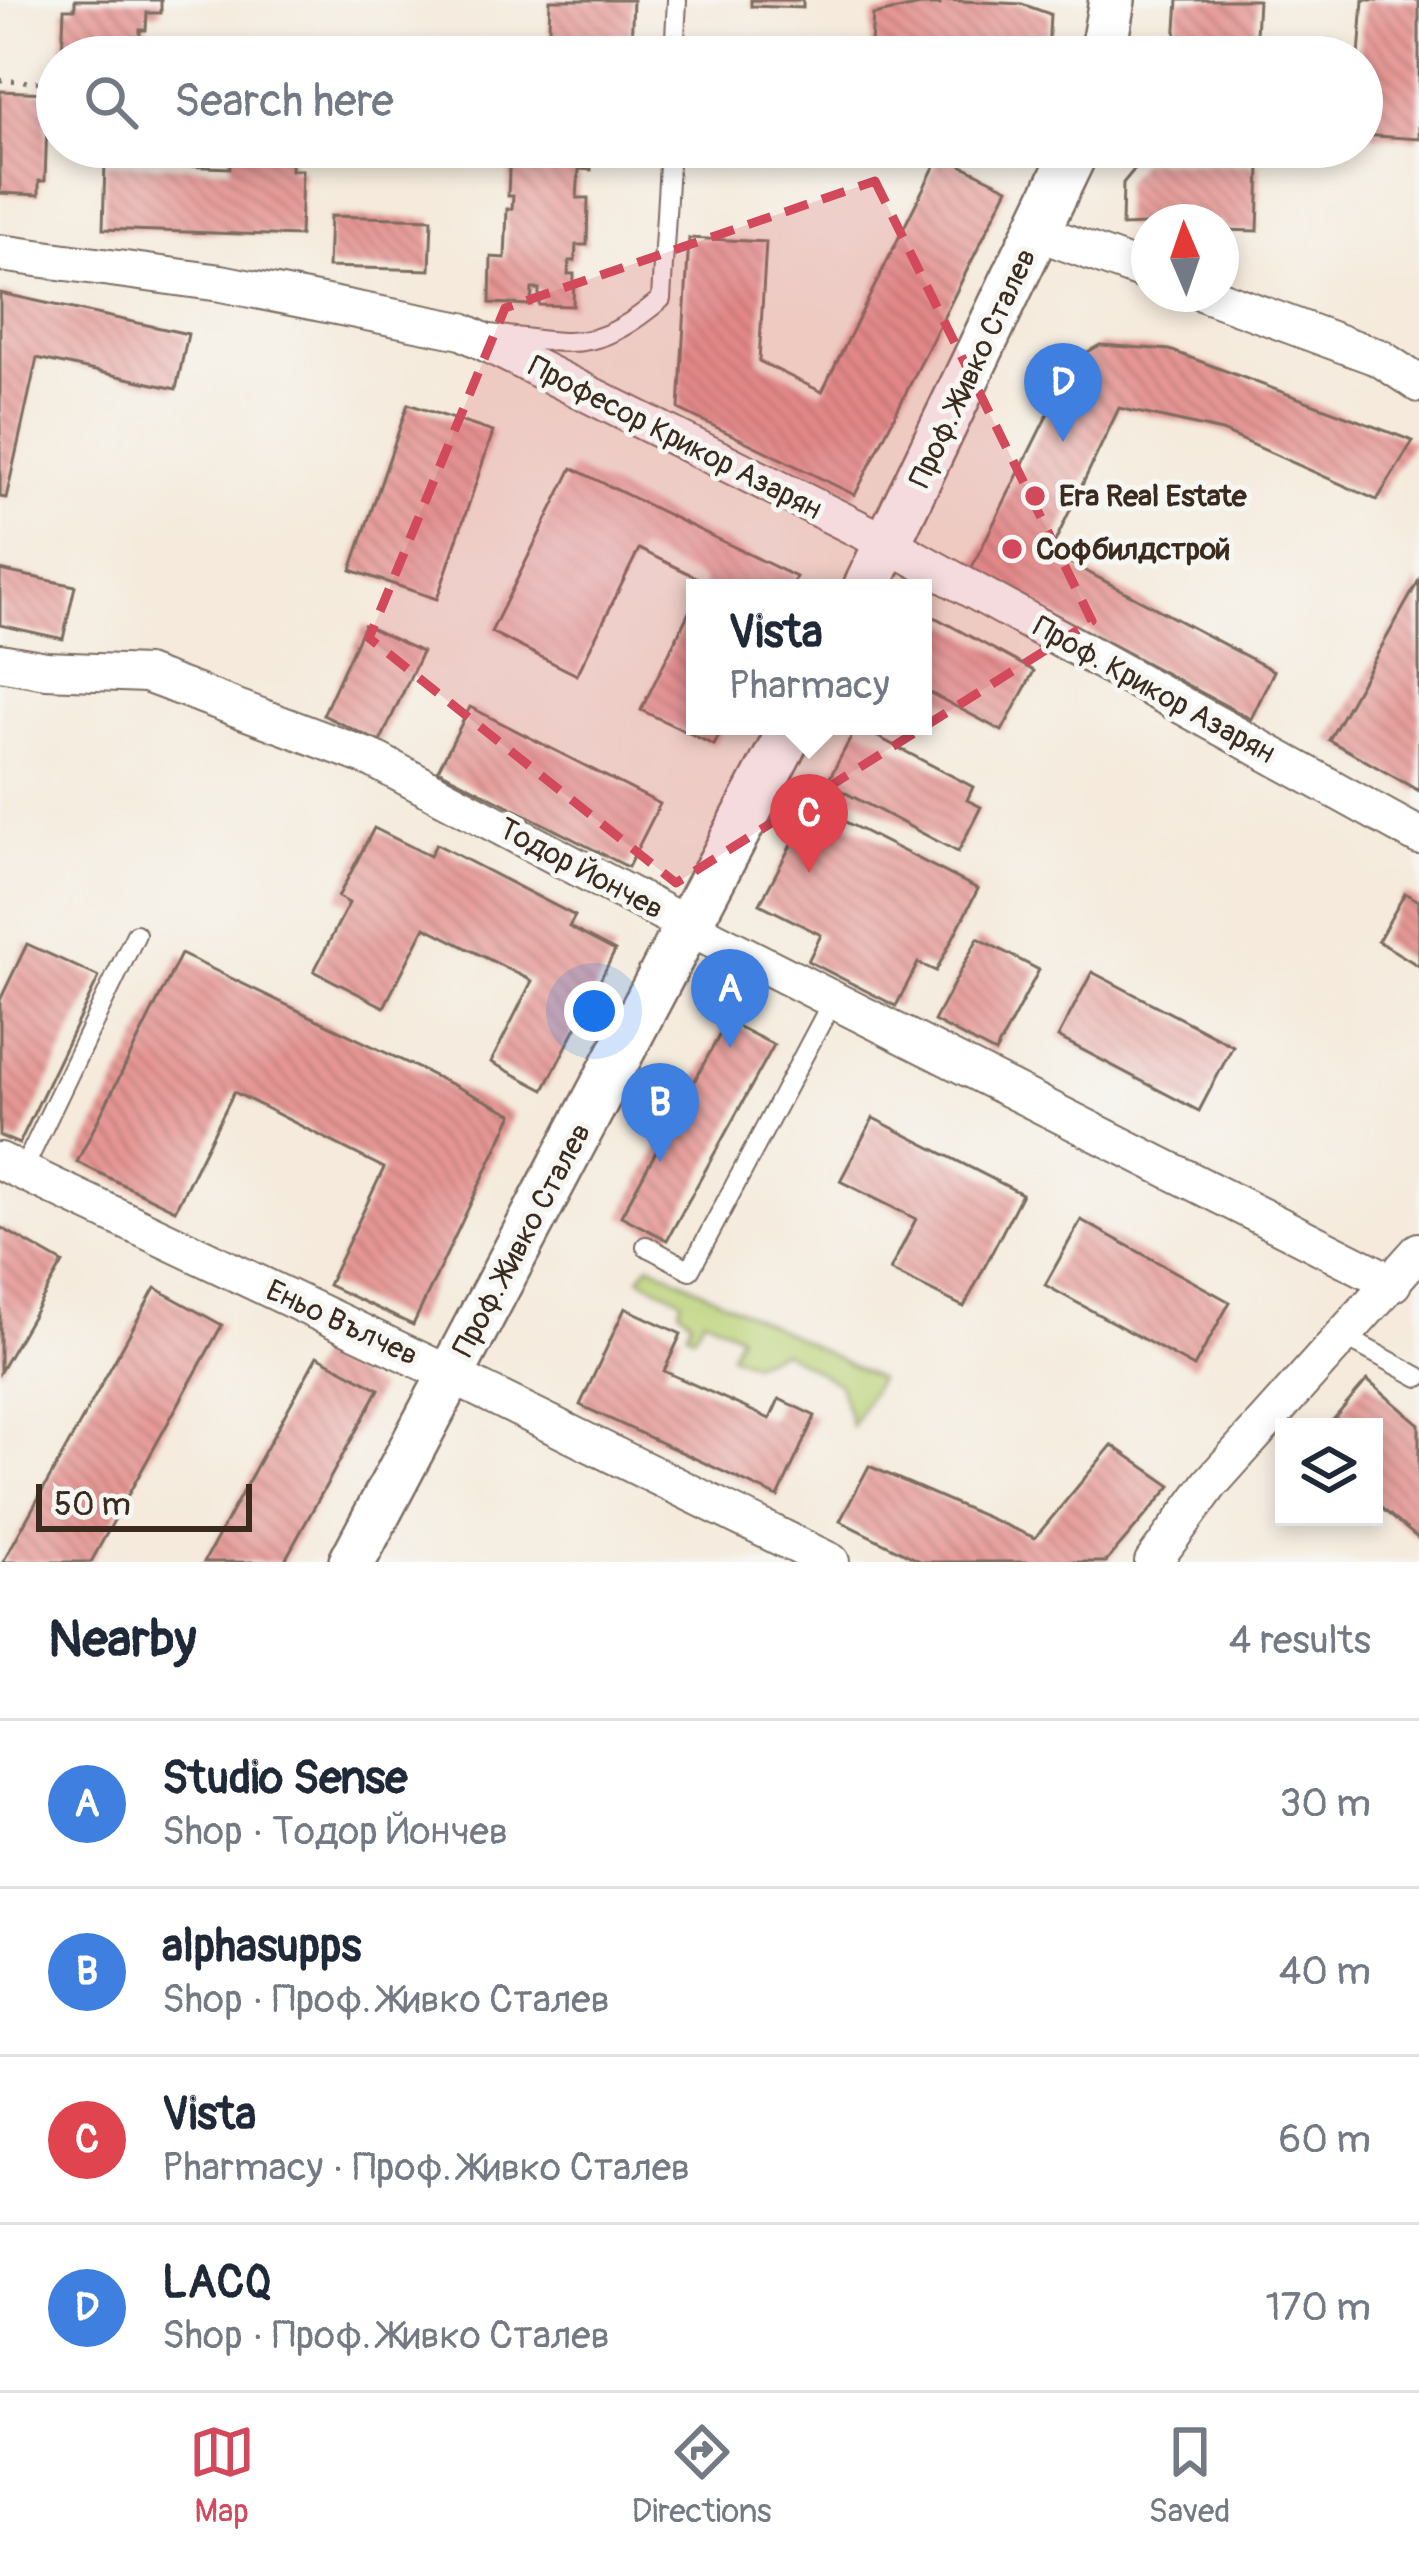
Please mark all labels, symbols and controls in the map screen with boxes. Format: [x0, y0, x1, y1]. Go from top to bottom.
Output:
search box [36, 36, 1383, 168]
icon: search [78, 69, 144, 135]
text: Search here [174, 74, 394, 130]
north arrow [1131, 204, 1239, 312]
street label: Проф. Живко Сталев [901, 243, 1045, 493]
pin: D [1024, 343, 1102, 442]
street label: Професор Крикор Азарян [522, 348, 828, 528]
place label: Era Real Estate [1059, 478, 1248, 515]
marker: Era Real Estate [1022, 483, 1048, 509]
place label: Софбилдстрой [1036, 531, 1231, 568]
marker: Софбилдстрой [999, 536, 1025, 562]
popup [686, 579, 932, 735]
text: Vista [728, 605, 823, 661]
street label: Проф. Крикор Азарян [1027, 608, 1281, 772]
text: Pharmacy [728, 661, 890, 710]
pin: C [770, 774, 848, 873]
street label: Тодор Йончев [492, 810, 670, 928]
pin: A [691, 949, 769, 1048]
your location [564, 981, 624, 1041]
pin: B [621, 1063, 699, 1162]
street label: Проф. Живко Сталев [445, 1117, 599, 1363]
street label: Еньо Вълчев [260, 1272, 424, 1374]
map controls [1275, 1418, 1383, 1526]
button: layers [1275, 1418, 1383, 1526]
scale bar [36, 1478, 252, 1531]
text: 50 m [54, 1484, 131, 1525]
text: Nearby [48, 1608, 196, 1672]
text: 4 results [1229, 1616, 1371, 1665]
text: Studio Sense [162, 1751, 407, 1807]
text: A [74, 1779, 100, 1828]
text: 30 m [1280, 1779, 1371, 1828]
text: Shop · Тодор Йончев [162, 1807, 508, 1856]
text: alphasupps [162, 1919, 361, 1975]
text: B [76, 1947, 98, 1996]
text: 40 m [1279, 1947, 1371, 1996]
text: Shop · Проф. Живко Сталев [162, 1975, 610, 2024]
text: Vista [162, 2087, 256, 2143]
text: C [75, 2115, 99, 2164]
text: 60 m [1279, 2115, 1371, 2164]
text: Pharmacy · Проф. Живко Сталев [162, 2143, 690, 2192]
text: LACQ [162, 2255, 272, 2311]
text: D [75, 2283, 99, 2332]
text: 170 m [1265, 2283, 1371, 2332]
text: Shop · Проф. Живко Сталев [162, 2311, 610, 2360]
tab: Map [189, 2419, 255, 2532]
tab: Directions [632, 2419, 772, 2532]
tab: Saved [1149, 2419, 1230, 2532]

